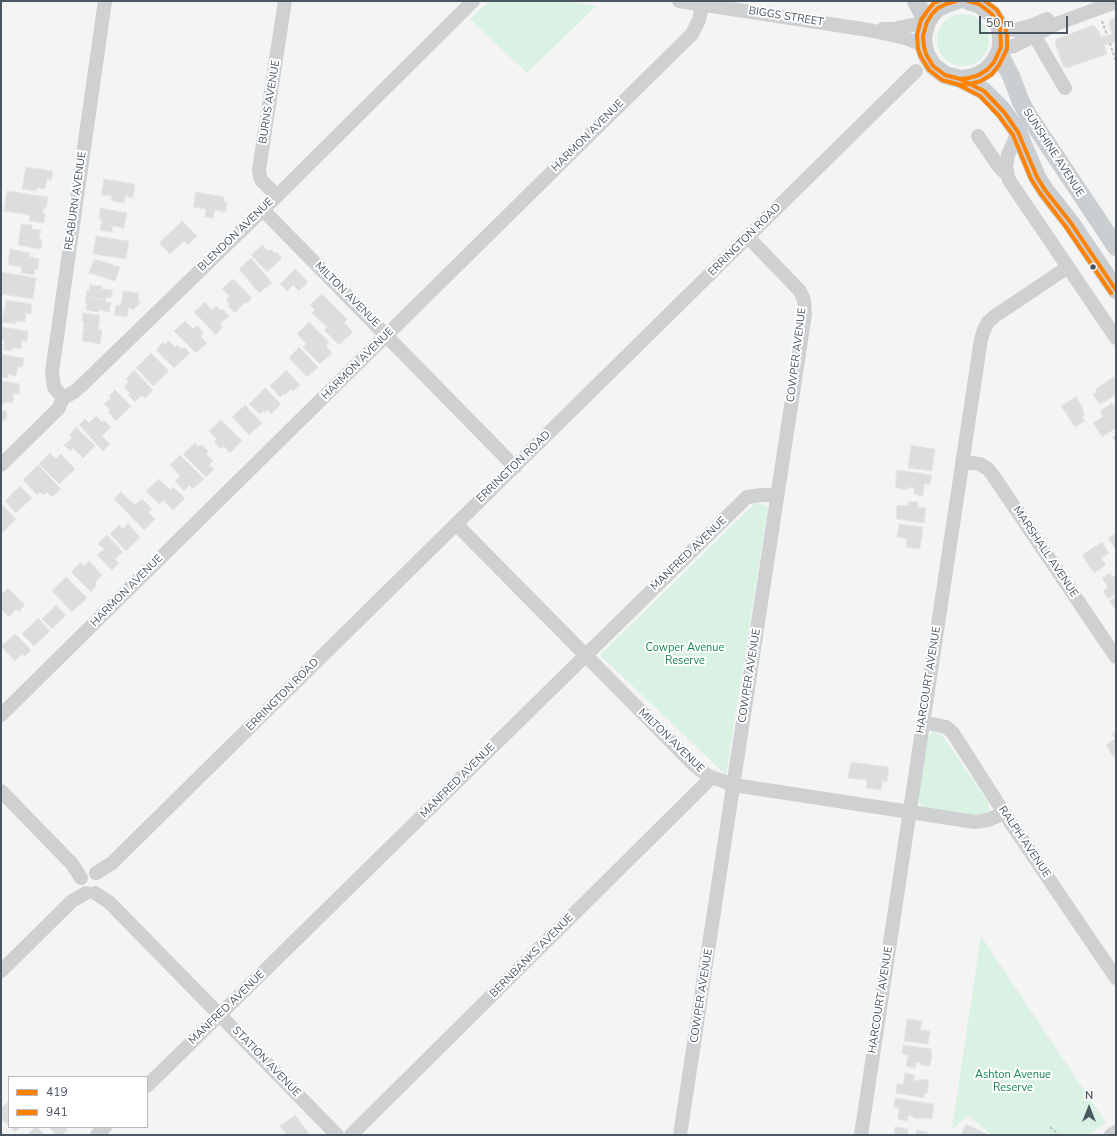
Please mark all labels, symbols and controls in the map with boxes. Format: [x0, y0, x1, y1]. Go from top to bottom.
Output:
street label: BIGGS STREET [748, 5, 824, 29]
scale bar [981, 8, 1070, 34]
text: 50 m [986, 15, 1014, 31]
street label: BURNS AVENUE [257, 59, 283, 145]
street label: HARMON AVENUE [549, 97, 627, 175]
street label: SUNSHINE AVENUE [1020, 107, 1086, 199]
street label: REABURN AVENUE [63, 151, 89, 251]
street label: BLENDON AVENUE [196, 196, 276, 274]
street label: ERRINGTON ROAD [706, 201, 784, 279]
street label: MILTON AVENUE [312, 260, 382, 330]
unlabelled marker [1088, 262, 1098, 272]
street label: COWPER AVENUE [785, 307, 809, 403]
street label: HARMON AVENUE [319, 325, 397, 403]
street label: ERRINGTON ROAD [474, 428, 554, 506]
street label: MARSHALL AVENUE [1010, 504, 1080, 600]
street label: MANFRED AVENUE [648, 514, 730, 594]
street label: HARMON AVENUE [88, 552, 166, 630]
street label: HARCOURT AVENUE [914, 626, 944, 734]
street label: COWPER AVENUE [736, 628, 764, 724]
park label: Cowper Avenue Reserve [646, 641, 724, 667]
street label: ERRINGTON ROAD [244, 656, 322, 734]
street label: MILTON AVENUE [635, 706, 707, 776]
street label: MANFRED AVENUE [418, 741, 498, 821]
street label: RALPH AVENUE [995, 804, 1053, 880]
street label: BERNBANKS AVENUE [487, 911, 577, 1001]
street label: HARCOURT AVENUE [866, 946, 896, 1054]
street label: COWPER AVENUE [688, 948, 716, 1044]
street label: MANFRED AVENUE [186, 968, 268, 1048]
street label: STATION AVENUE [229, 1024, 303, 1100]
park label: Ashton Avenue Reserve [975, 1068, 1051, 1094]
legend [8, 1076, 148, 1128]
text: 419 [46, 1084, 68, 1100]
north arrow [1069, 1088, 1109, 1128]
text: N [1085, 1088, 1093, 1103]
text: 941 [46, 1104, 68, 1120]

